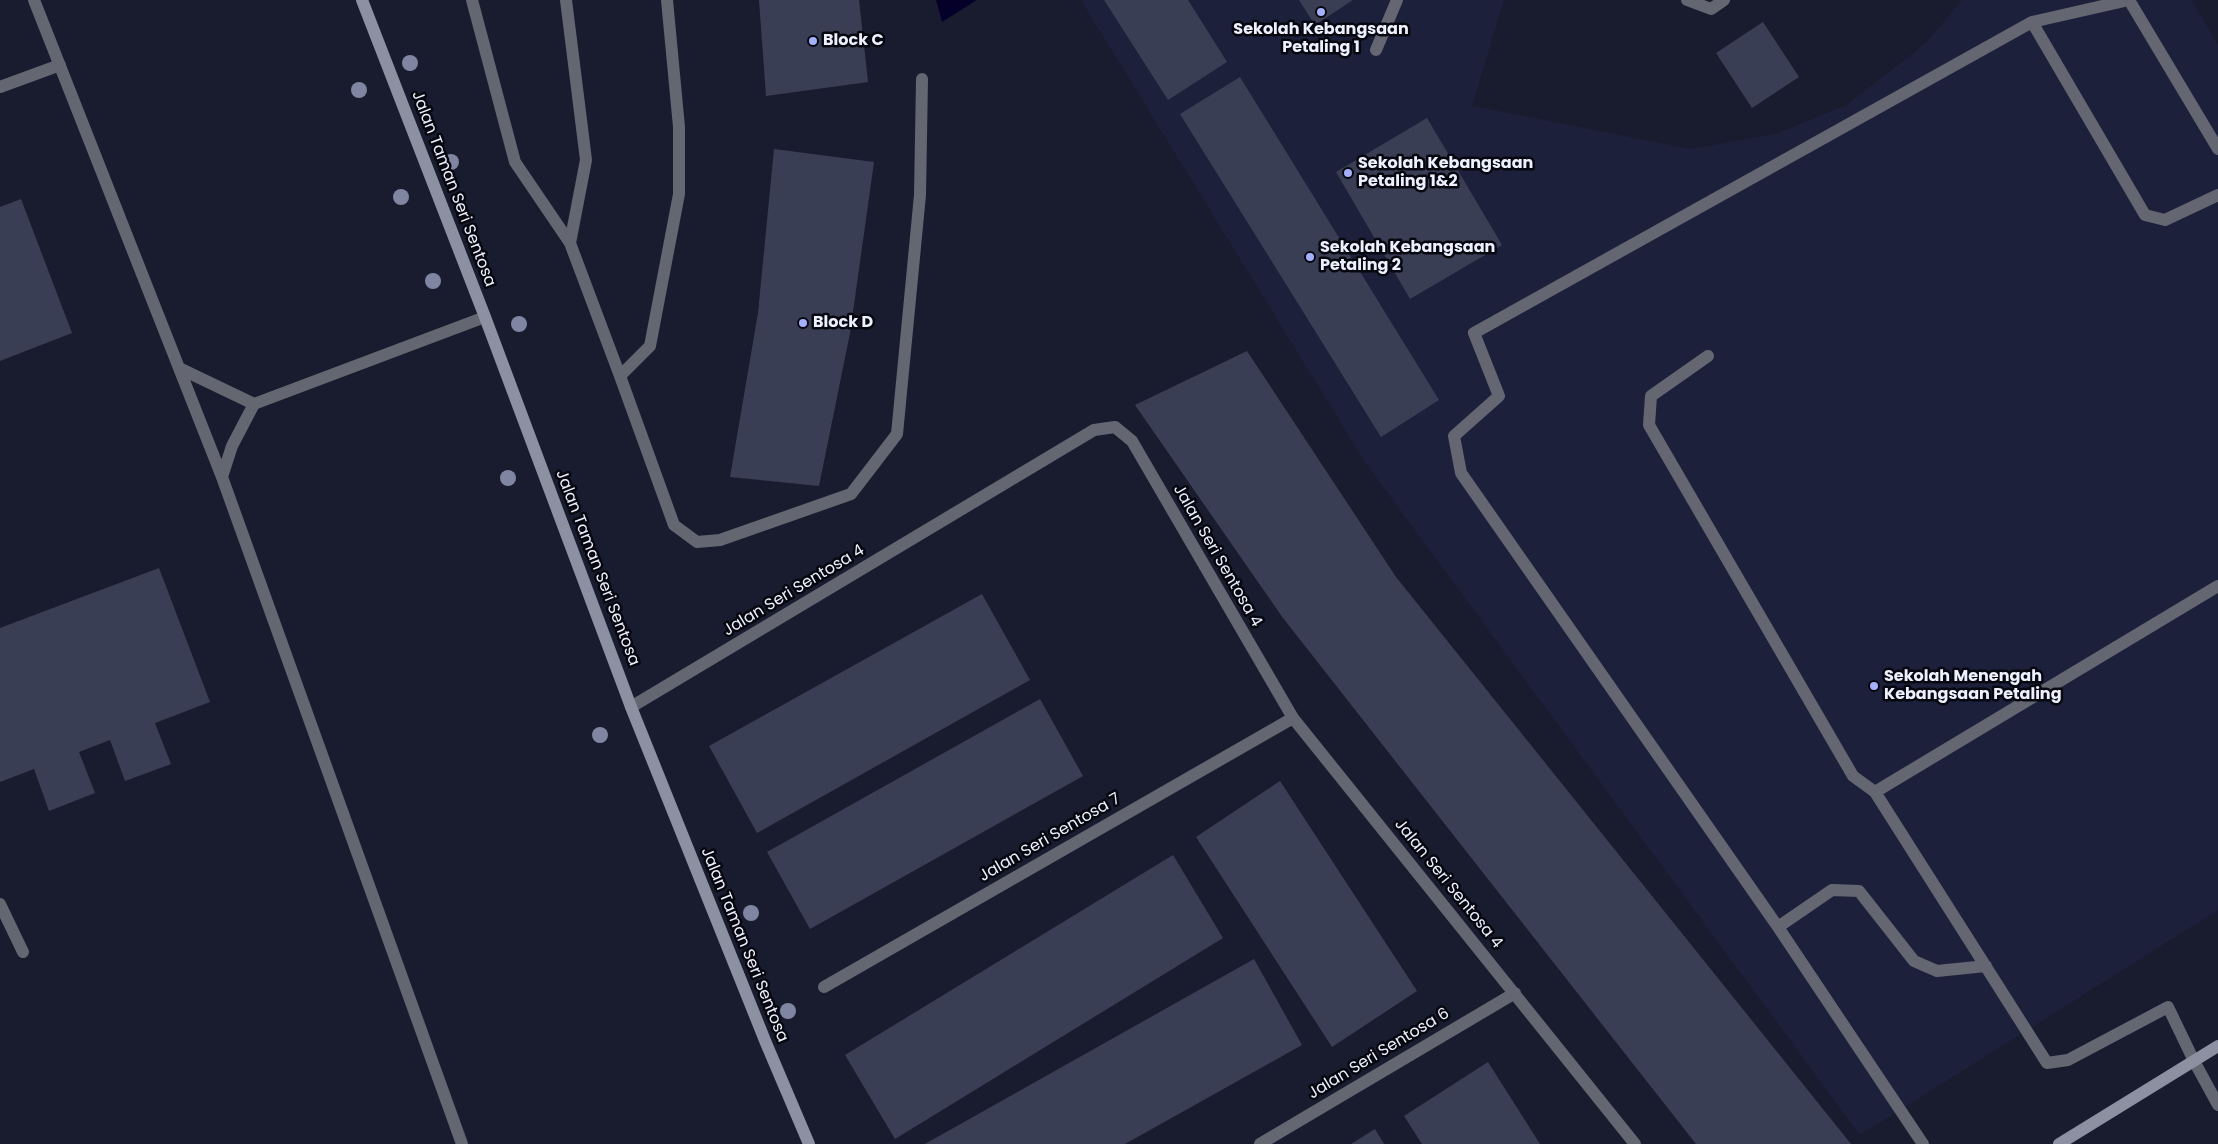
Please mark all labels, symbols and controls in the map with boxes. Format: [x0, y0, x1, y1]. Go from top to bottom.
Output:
marker: Sekolah Kebangsaan Petaling 1 [1315, 6, 1327, 18]
place label: Sekolah Kebangsaan Petaling 1 [1233, 20, 1409, 58]
place label: Block C [823, 31, 884, 51]
marker: Block C [807, 35, 819, 47]
street label: Jalan Taman Seri Sentosa [407, 88, 499, 290]
place label: Sekolah Kebangsaan Petaling 1&2 [1358, 154, 1533, 192]
marker: Sekolah Kebangsaan Petaling 1&2 [1342, 167, 1354, 179]
place label: Sekolah Kebangsaan Petaling 2 [1320, 238, 1495, 276]
marker: Sekolah Kebangsaan Petaling 2 [1304, 251, 1316, 263]
place label: Block D [813, 313, 873, 333]
marker: Block D [797, 317, 809, 329]
street label: Jalan Taman Seri Sentosa [551, 467, 643, 669]
street label: Jalan Seri Sentosa 4 [1168, 481, 1266, 631]
street label: Jalan Seri Sentosa 4 [720, 541, 868, 641]
place label: Sekolah Menengah Kebangsaan Petaling [1884, 667, 2062, 705]
marker: Sekolah Menengah Kebangsaan Petaling [1868, 680, 1880, 692]
street label: Jalan Seri Sentosa 7 [976, 790, 1124, 886]
street label: Jalan Seri Sentosa 4 [1390, 815, 1506, 953]
street label: Jalan Taman Seri Sentosa [696, 845, 792, 1045]
street label: Jalan Seri Sentosa 6 [1305, 1004, 1453, 1104]

